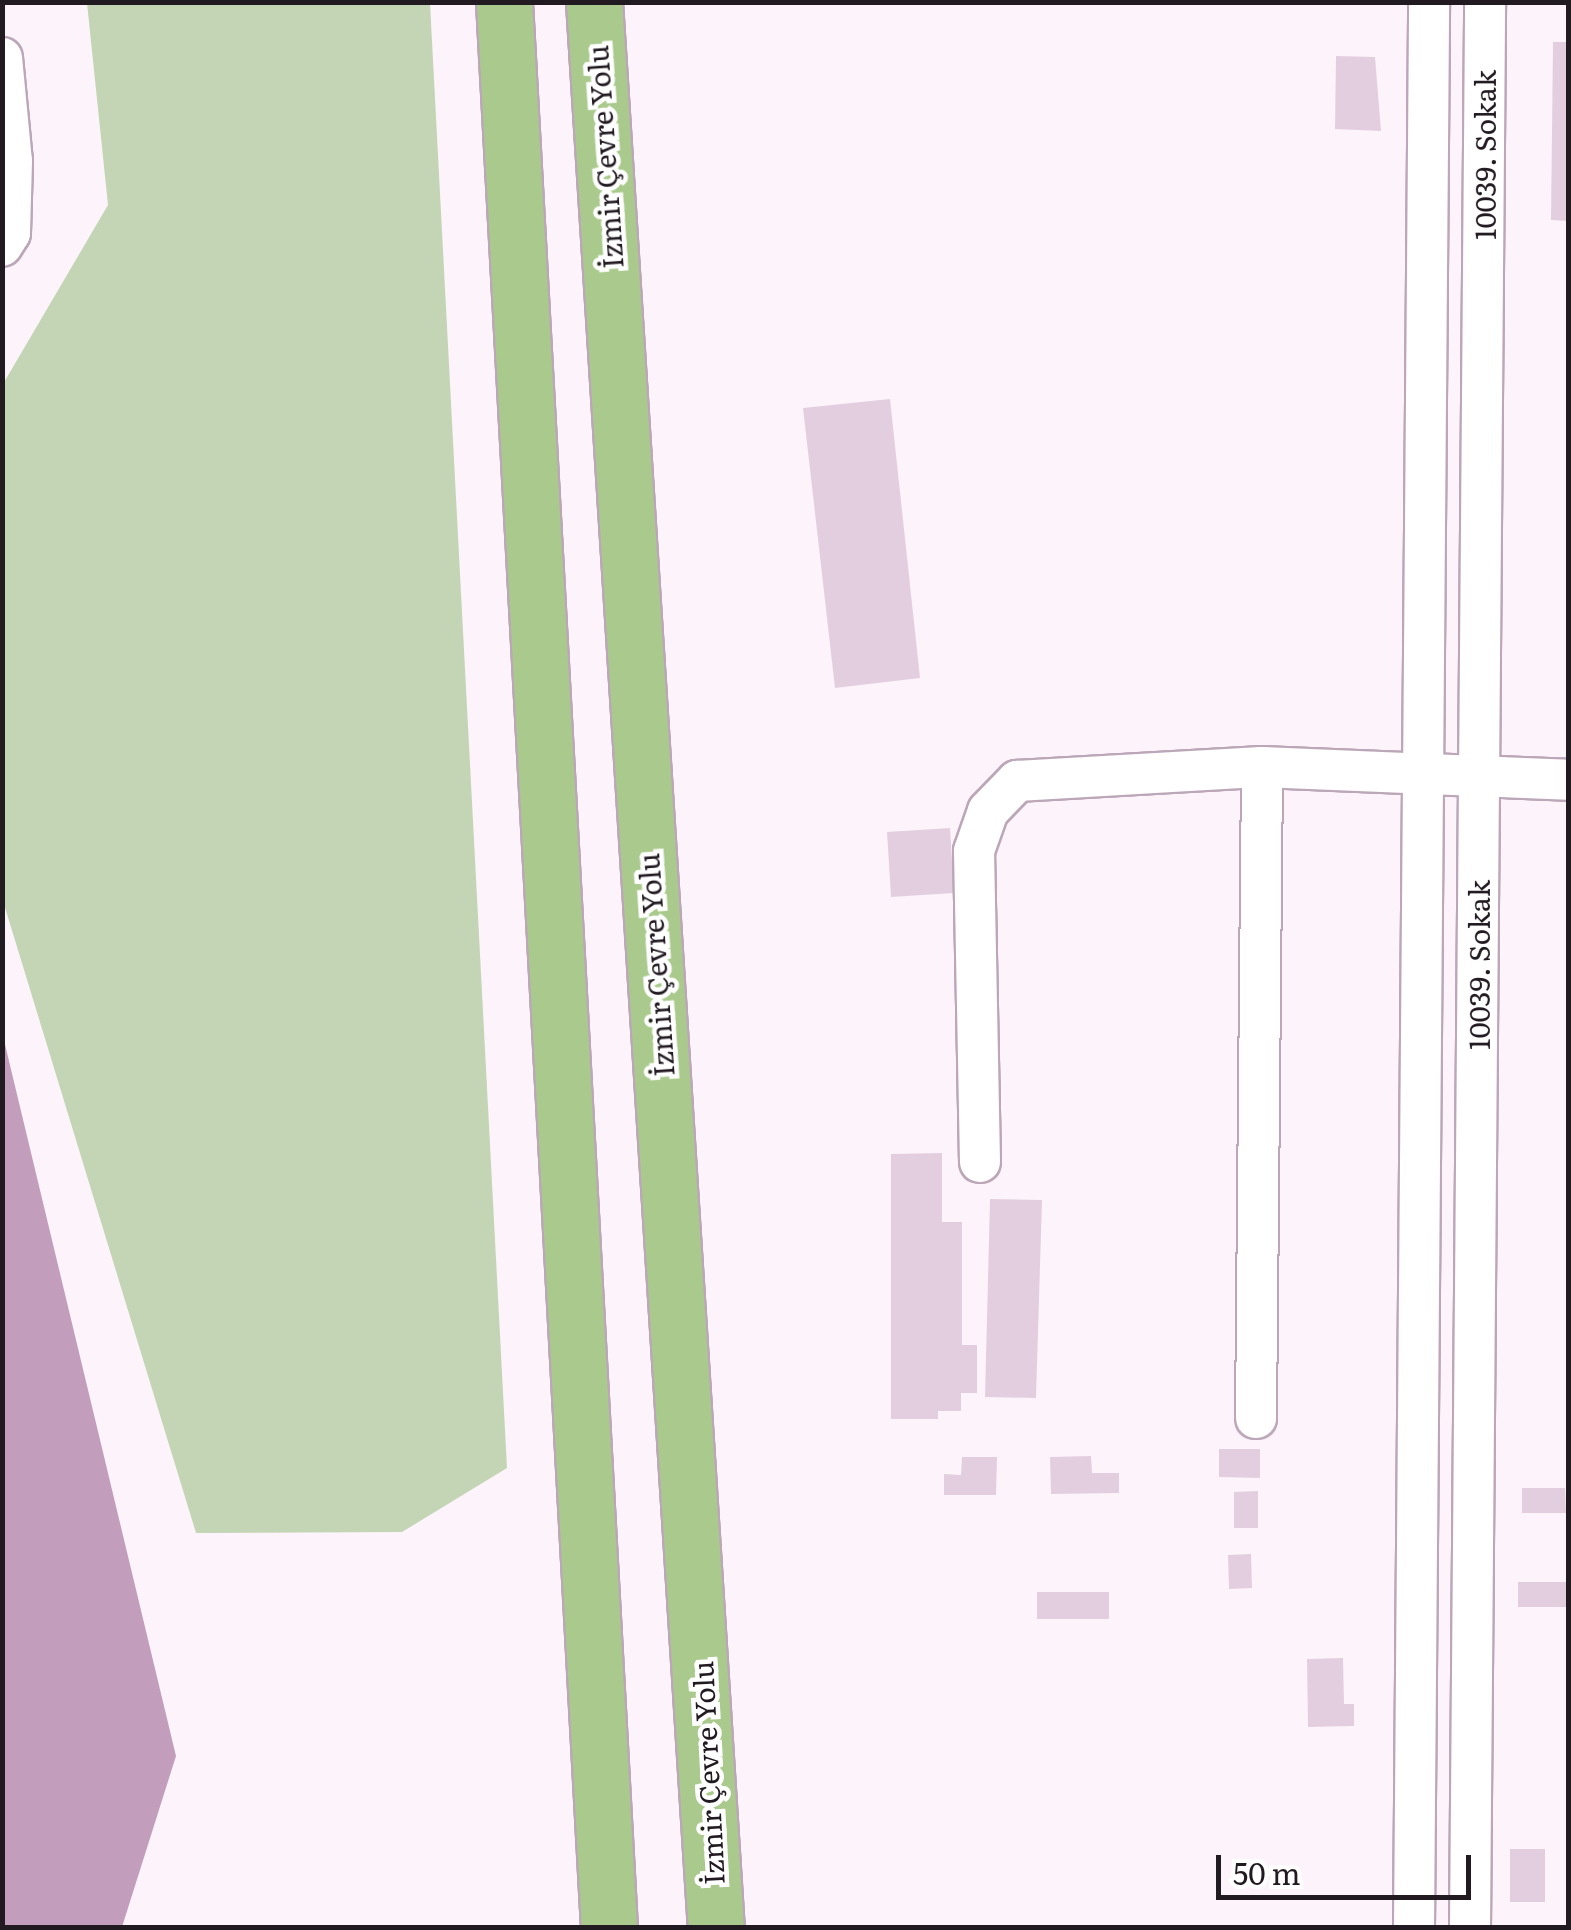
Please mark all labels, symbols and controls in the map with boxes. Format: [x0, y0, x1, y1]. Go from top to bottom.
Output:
street label: İzmir Çevre Yolu [579, 44, 629, 270]
street label: 10039. Sokak [1467, 70, 1501, 240]
street label: İzmir Çevre Yolu [630, 852, 680, 1078]
street label: 10039. Sokak [1461, 880, 1495, 1050]
street label: İzmir Çevre Yolu [684, 1660, 730, 1886]
scale bar [1221, 1835, 1476, 1897]
text: 50 m [1233, 1850, 1301, 1894]

